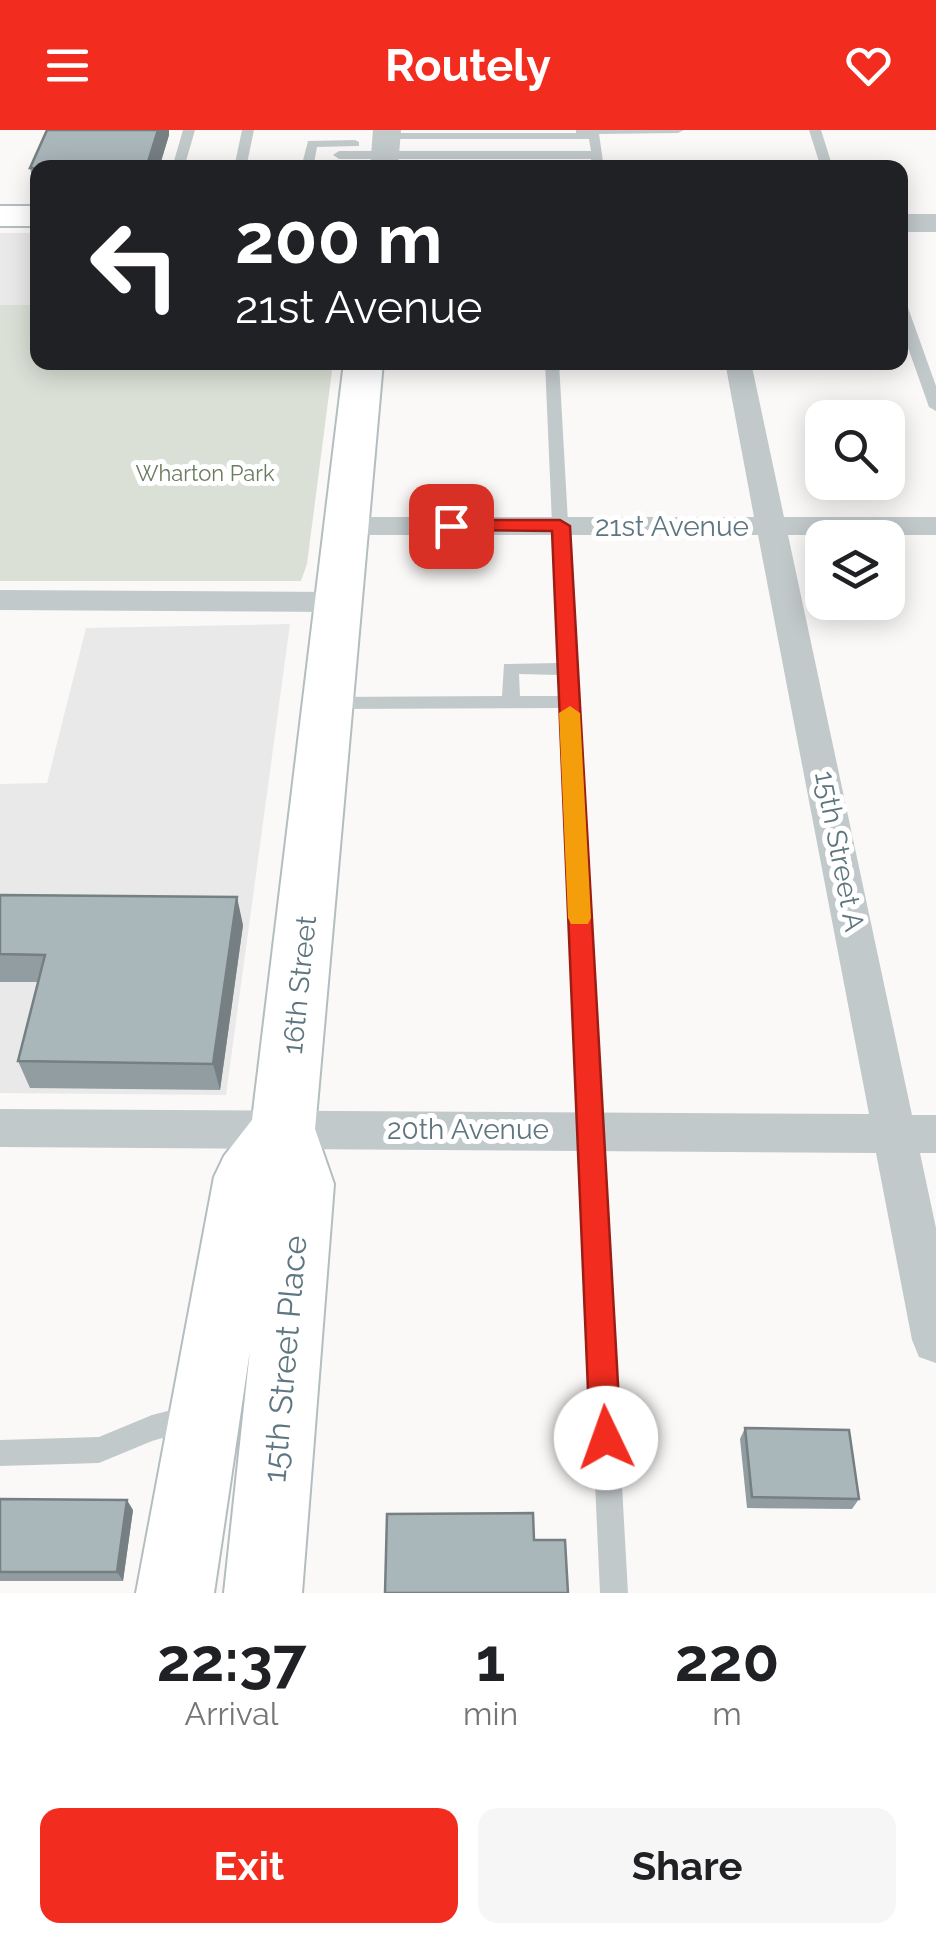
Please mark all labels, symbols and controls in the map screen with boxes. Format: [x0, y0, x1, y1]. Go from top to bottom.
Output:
icon: menu [40, 38, 95, 93]
icon: heart [841, 38, 896, 93]
text: Routely [385, 39, 551, 92]
text: 200 m [235, 197, 442, 279]
icon: left [70, 200, 200, 330]
text: 21st Avenue [235, 281, 483, 334]
map controls [805, 400, 905, 620]
button: search [805, 400, 905, 500]
park label: Wharton Park [135, 460, 275, 486]
pin [409, 484, 494, 569]
icon: arrive [424, 499, 479, 554]
street label: 21st Avenue [595, 510, 749, 543]
button: layers [805, 520, 905, 620]
street label: 15th Street A [808, 768, 871, 934]
street label: 16th Street [276, 913, 323, 1056]
street label: 20th Avenue [387, 1113, 549, 1146]
street label: 15th Street Place [255, 1234, 314, 1484]
position arrow [554, 1386, 658, 1490]
text: 22:37 [157, 1625, 306, 1695]
text: 1 [476, 1625, 505, 1695]
text: 220 [675, 1625, 779, 1695]
text: Arrival [185, 1695, 278, 1732]
text: min [463, 1695, 518, 1732]
text: m [712, 1695, 742, 1732]
button: Exit [40, 1808, 458, 1923]
button: Share [478, 1808, 896, 1923]

